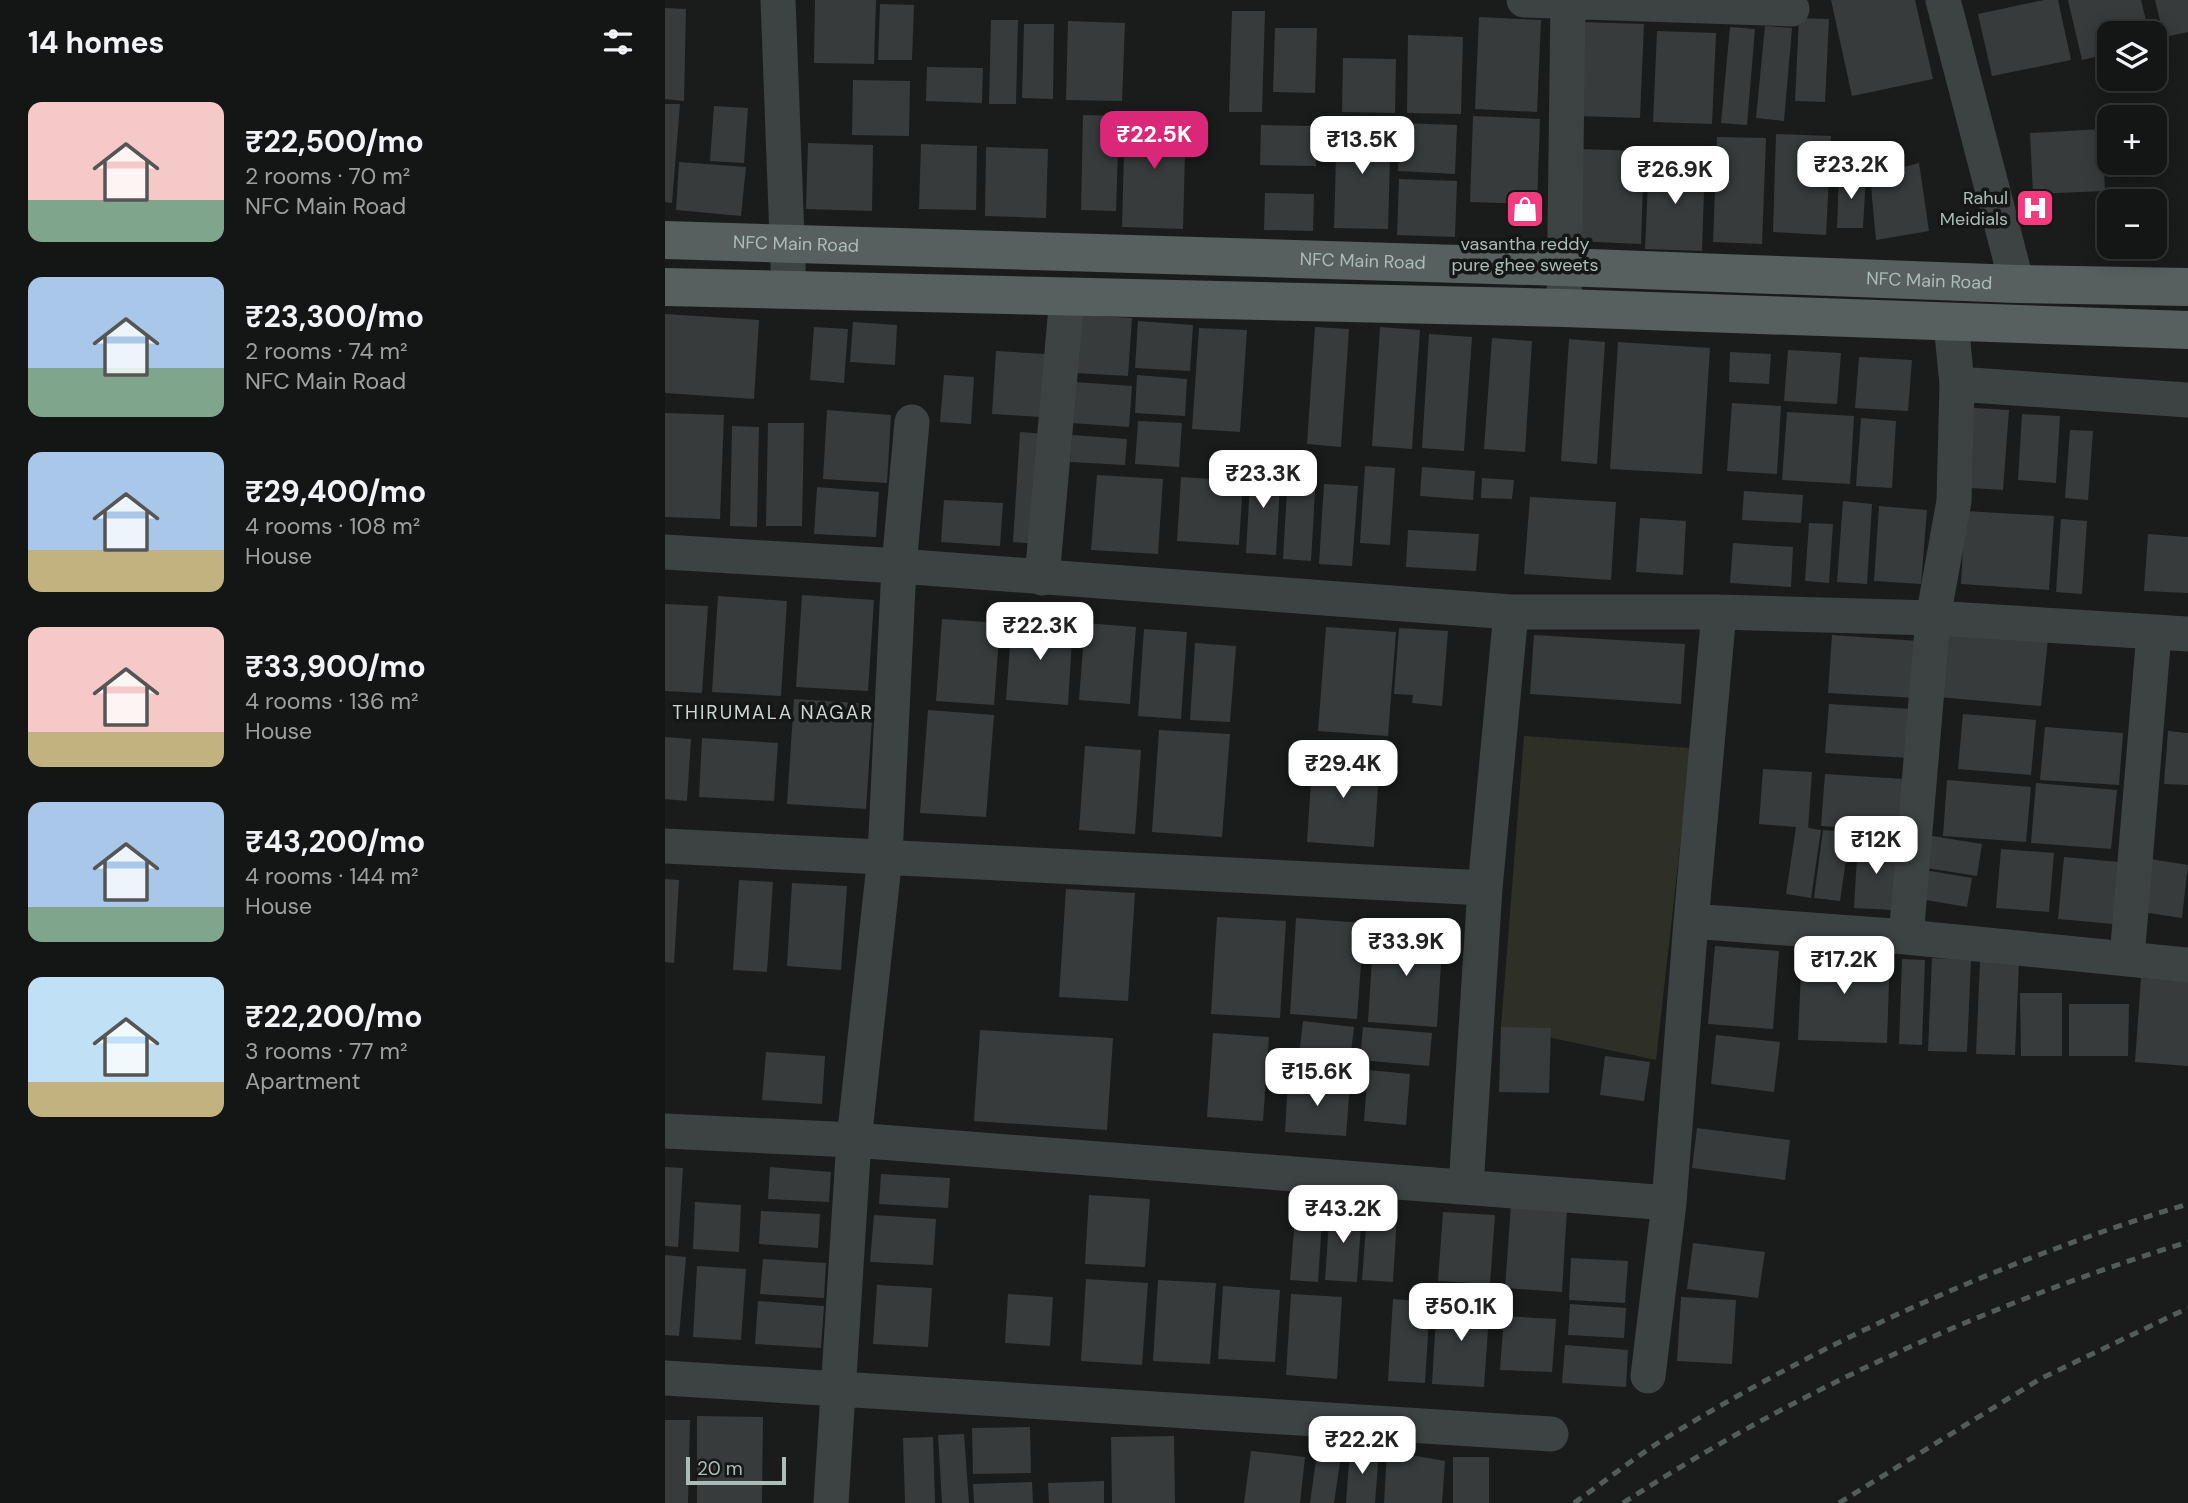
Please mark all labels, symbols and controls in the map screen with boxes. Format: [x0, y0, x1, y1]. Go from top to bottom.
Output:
map controls [2097, 21, 2167, 259]
button: layers [2097, 21, 2167, 91]
text: 14 homes [28, 23, 165, 62]
icon: filters [599, 23, 637, 61]
button: + [2097, 105, 2167, 175]
pin: ₹22.5K [1097, 111, 1211, 171]
pin: ₹13.5K [1305, 116, 1419, 176]
text: ₹22.5K [1116, 119, 1192, 149]
text: ₹22,500/mo [245, 122, 424, 161]
text: ₹13.5K [1326, 124, 1398, 154]
icon: home [84, 130, 168, 214]
pin: ₹23.2K [1794, 142, 1908, 201]
pin: ₹26.9K [1618, 146, 1732, 206]
text: ₹23.2K [1813, 149, 1889, 179]
text: ₹26.9K [1637, 154, 1713, 184]
text: 2 rooms · 70 m² [245, 161, 410, 191]
place label: Rahul Meidials [1940, 186, 2008, 231]
hospital icon: Rahul Meidials [2014, 187, 2056, 229]
shop icon: vasantha reddy pure ghee sweets [1504, 188, 1546, 230]
button: − [2097, 189, 2167, 259]
text: NFC Main Road [245, 191, 406, 221]
street label: NFC Main Road [733, 230, 859, 258]
place label: vasantha reddy pure ghee sweets [1452, 232, 1598, 277]
street label: NFC Main Road [1299, 247, 1426, 275]
street label: NFC Main Road [1866, 266, 1993, 295]
text: ₹23,300/mo [245, 297, 424, 336]
icon: home [84, 305, 168, 389]
text: 2 rooms · 74 m² [245, 336, 408, 366]
text: NFC Main Road [245, 366, 406, 396]
pin: ₹23.3K [1206, 450, 1320, 510]
text: ₹23.3K [1225, 458, 1301, 488]
text: ₹29,400/mo [245, 472, 426, 511]
icon: home [84, 480, 168, 564]
text: 4 rooms · 108 m² [245, 511, 420, 541]
text: House [245, 541, 312, 571]
pin: ₹22.3K [983, 602, 1097, 662]
text: ₹22.3K [1002, 610, 1078, 640]
text: ₹33,900/mo [245, 647, 426, 686]
icon: home [84, 655, 168, 739]
text: 4 rooms · 136 m² [245, 686, 419, 716]
district label: THIRUMALA NAGAR [672, 700, 874, 725]
text: House [245, 716, 312, 746]
pin: ₹29.4K [1286, 740, 1400, 800]
text: ₹29.4K [1304, 748, 1382, 778]
pin: ₹12K [1835, 816, 1917, 876]
text: ₹43,200/mo [245, 822, 425, 861]
text: ₹12K [1851, 824, 1901, 854]
icon: home [84, 830, 168, 914]
text: 4 rooms · 144 m² [245, 861, 419, 891]
text: House [245, 891, 312, 921]
pin: ₹33.9K [1349, 918, 1463, 978]
text: ₹33.9K [1368, 926, 1444, 956]
pin: ₹17.2K [1787, 936, 1901, 996]
text: ₹17.2K [1810, 944, 1878, 974]
text: ₹22,200/mo [245, 997, 422, 1036]
icon: home [84, 1005, 168, 1089]
text: 3 rooms · 77 m² [245, 1036, 408, 1066]
pin: ₹15.6K [1260, 1048, 1374, 1108]
text: ₹15.6K [1281, 1056, 1353, 1086]
text: Apartment [245, 1066, 360, 1096]
pin: ₹43.2K [1286, 1186, 1400, 1245]
text: ₹43.2K [1304, 1193, 1382, 1223]
pin: ₹50.1K [1404, 1284, 1518, 1343]
text: ₹50.1K [1425, 1291, 1497, 1321]
pin: ₹22.2K [1305, 1416, 1419, 1476]
text: ₹22.2K [1325, 1424, 1399, 1454]
scale bar [686, 1454, 786, 1486]
text: 20 m [697, 1456, 743, 1481]

